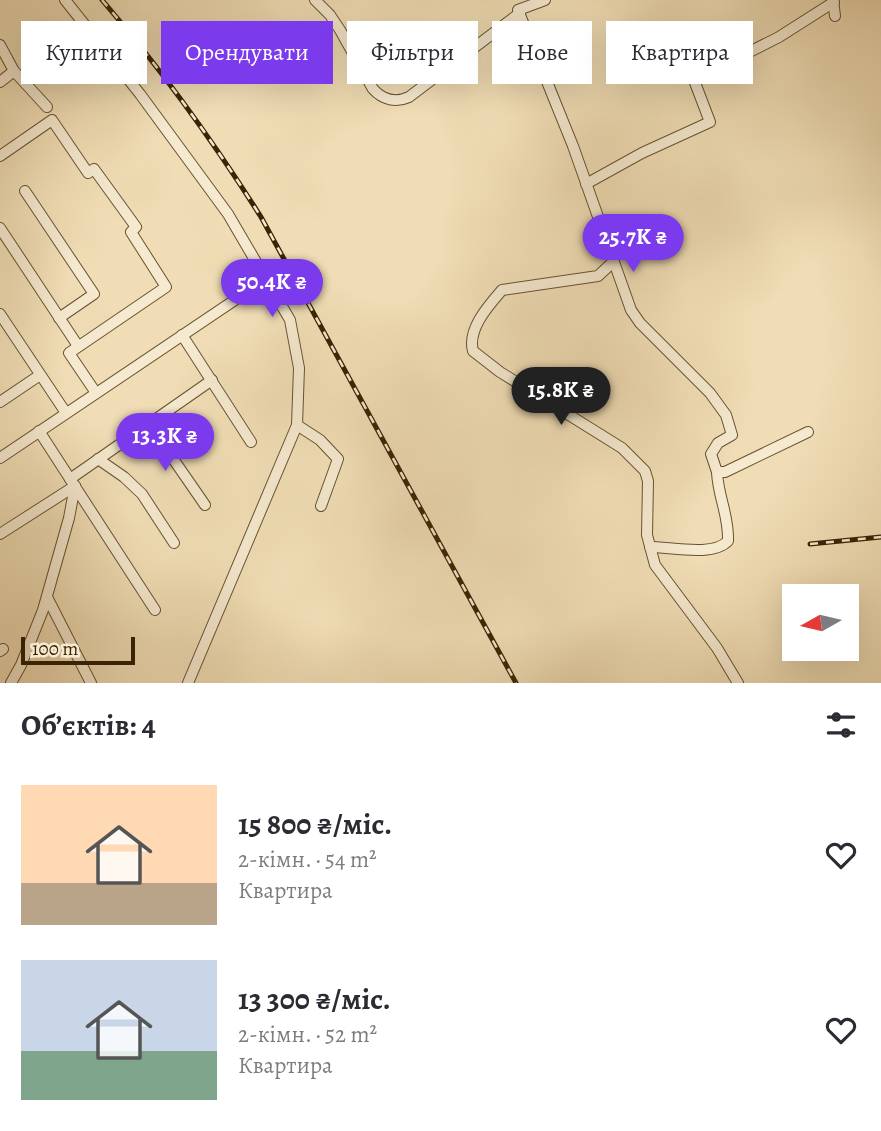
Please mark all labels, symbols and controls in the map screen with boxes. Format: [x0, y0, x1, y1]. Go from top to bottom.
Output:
chip: Купити [21, 21, 147, 84]
chip: Орендувати [161, 21, 333, 84]
chip: Фільтри [347, 21, 478, 84]
chip: Нове [492, 21, 592, 84]
chip: Квартира [606, 21, 753, 84]
pin: 25.7K ₴ [568, 215, 698, 274]
text: 25.7K ₴ [599, 221, 667, 252]
pin: 50.4K ₴ [207, 260, 337, 319]
text: 50.4K ₴ [237, 266, 307, 297]
pin: 15.8K ₴ [496, 368, 626, 427]
text: 15.8K ₴ [528, 374, 594, 405]
pin: 13.3K ₴ [100, 414, 230, 473]
text: 13.3K ₴ [132, 420, 198, 451]
north arrow [782, 584, 859, 662]
map controls [782, 584, 859, 661]
scale bar [21, 634, 135, 666]
text: 100 m [32, 636, 78, 662]
text: Об’єктів: 4 [21, 705, 156, 745]
icon: filters [822, 706, 860, 744]
text: 15 800 ₴/міс. [238, 804, 392, 844]
icon: home [77, 813, 161, 897]
icon: heart [822, 836, 860, 874]
text: 2-кімн. · 54 m² [238, 844, 377, 875]
text: Квартира [238, 875, 333, 906]
text: 13 300 ₴/міс. [238, 979, 391, 1019]
icon: home [77, 988, 161, 1072]
icon: heart [822, 1011, 860, 1049]
text: 2-кімн. · 52 m² [238, 1019, 377, 1050]
text: Квартира [238, 1050, 333, 1081]

